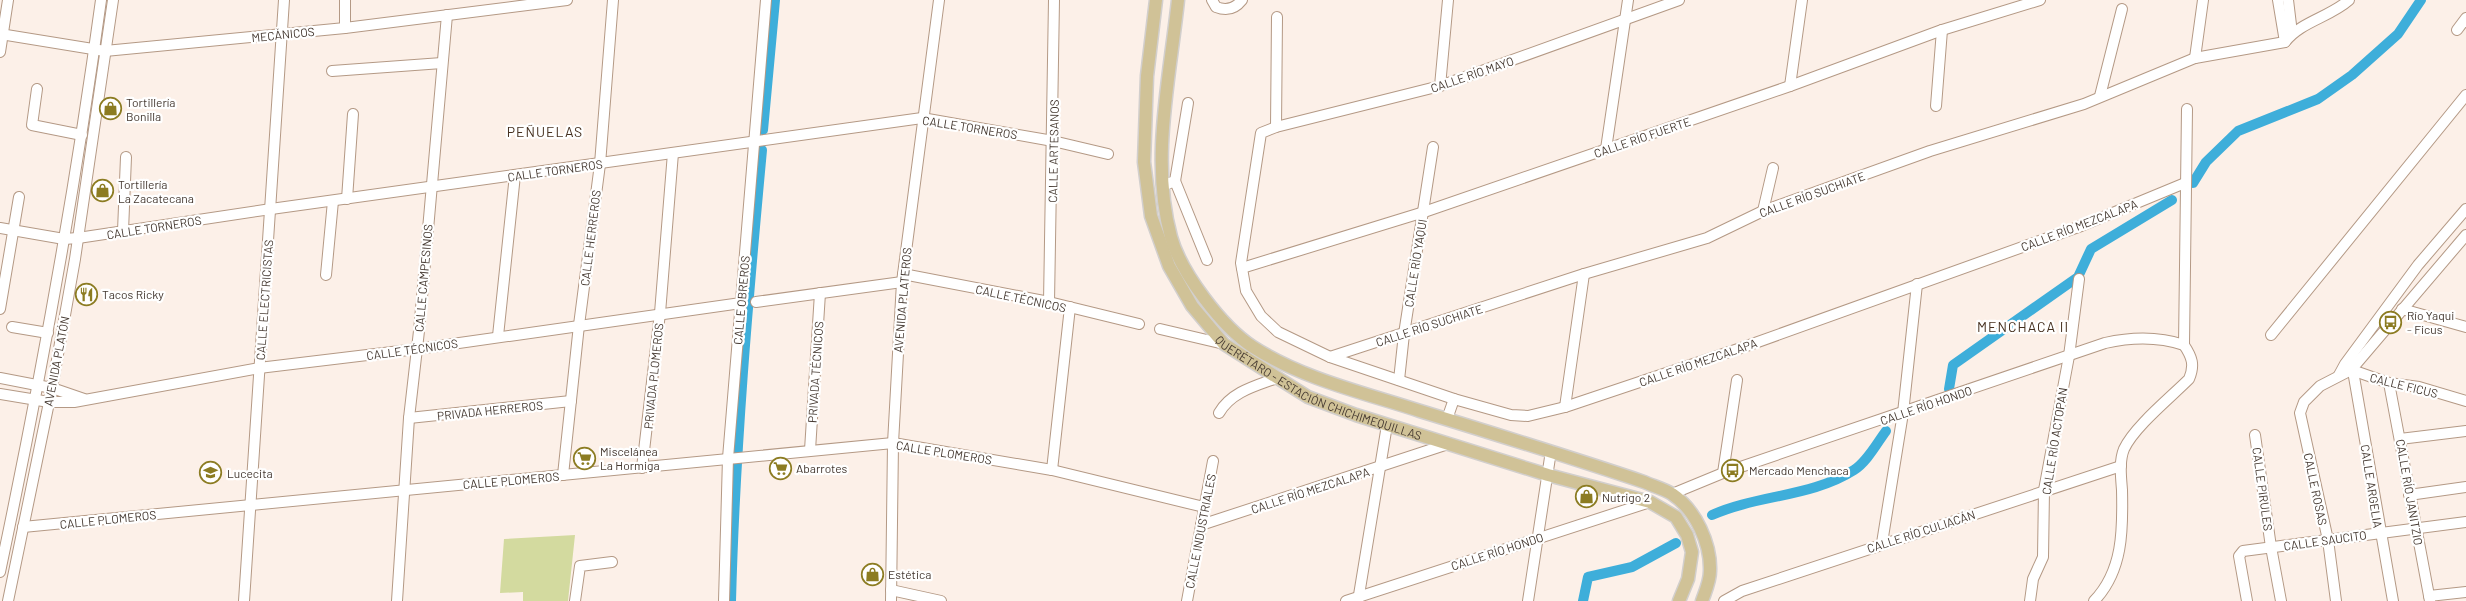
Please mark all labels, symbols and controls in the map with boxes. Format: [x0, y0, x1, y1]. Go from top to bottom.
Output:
street label: MECÁNICOS [251, 24, 315, 44]
street label: CALLE RÍO MAYO [1429, 53, 1515, 95]
place label: Tortillería Bonilla [126, 95, 175, 123]
shop icon: Tortillería Bonilla [98, 97, 122, 121]
street label: CALLE ARTESANOS [1045, 99, 1061, 203]
street label: CALLE TORNEROS [922, 113, 1018, 141]
street label: CALLE RÍO FUERTE [1592, 114, 1692, 160]
district label: PEÑUELAS [507, 123, 583, 140]
street label: CALLE TORNEROS [507, 156, 603, 184]
street label: CALLE RÍO SUCHIATE [1757, 168, 1867, 220]
place label: Tortillería La Zacatecana [118, 177, 194, 205]
shop icon: Tortillería La Zacatecana [90, 179, 114, 203]
street label: CALLE HERREROS [577, 189, 603, 287]
street label: CALLE RÍO MEZCALAPA [2019, 196, 2139, 254]
street label: CALLE TORNEROS [106, 213, 202, 241]
street label: CALLE RÍO YAQUI [1401, 218, 1429, 308]
street label: CALLE CAMPESINOS [411, 224, 435, 332]
street label: CALLE ELECTRICISTAS [253, 239, 275, 361]
street label: AVENIDA PLATEROS [890, 247, 914, 353]
street label: CALLE OBREROS [730, 255, 752, 345]
restaurant icon: Tacos Ricky [74, 282, 98, 306]
street label: CALLE TÉCNICOS [974, 282, 1068, 314]
place label: Tacos Ricky [102, 287, 164, 301]
street label: CALLE RÍO SUCHIATE [1374, 301, 1484, 349]
place label: Río Yaqui - Ficus [2407, 308, 2454, 336]
bus stop icon: Río Yaqui - Ficus [2379, 310, 2403, 334]
street label: AVENIDA PLATÓN [40, 315, 72, 407]
district label: MENCHACA II [1977, 318, 2069, 335]
street label: PRIVADA TÉCNICOS [804, 321, 826, 423]
street label: PRIVADA PLOMEROS [640, 322, 666, 430]
street label: QUERÉTARO - ESTACIÓN CHICHIMEQUILLAS [1213, 332, 1424, 442]
street label: CALLE RÍO MEZCALAPA [1637, 335, 1759, 389]
street label: CALLE TÉCNICOS [365, 336, 459, 362]
street label: CALLE FICUS [2368, 370, 2440, 400]
street label: CALLE RÍO HONDO [1878, 383, 1974, 427]
street label: CALLE RÍO ACTOPAN [2039, 386, 2069, 496]
street label: PRIVADA HERREROS [436, 397, 544, 423]
street label: CALLE PLOMEROS [895, 438, 993, 466]
street label: CALLE RÍO JANITZIO [2394, 438, 2426, 546]
street label: CALLE ARGELIA [2358, 443, 2386, 529]
place label: Miscelánea La Hormiga [600, 444, 660, 472]
supermarket icon: Miscelánea La Hormiga [572, 446, 596, 470]
street label: CALLE PIRULES [2250, 446, 2276, 532]
street label: CALLE ROSAS [2302, 452, 2330, 526]
supermarket icon: Abarrotes [768, 456, 792, 480]
bus stop icon: Mercado Menchaca [1721, 458, 1745, 482]
school or university icon: Lucecita [199, 461, 223, 485]
place label: Abarrotes [796, 461, 848, 475]
place label: Mercado Menchaca [1749, 463, 1849, 477]
street label: CALLE RÍO MEZCALAPA [1249, 464, 1371, 516]
place label: Lucecita [227, 466, 273, 480]
street label: CALLE PLOMEROS [462, 469, 560, 491]
street label: CALLE INDUSTRIALES [1182, 472, 1218, 590]
shop icon: Nutrigo 2 [1574, 485, 1598, 509]
place label: Nutrigo 2 [1602, 490, 1650, 504]
street label: CALLE PLOMEROS [59, 507, 157, 531]
street label: CALLE RÍO CULIACÁN [1865, 507, 1977, 555]
street label: CALLE SAUCITO [2283, 527, 2367, 553]
street label: CALLE RÍO HONDO [1449, 529, 1545, 573]
shop icon: Estética [860, 562, 884, 586]
place label: Estética [888, 567, 931, 581]

